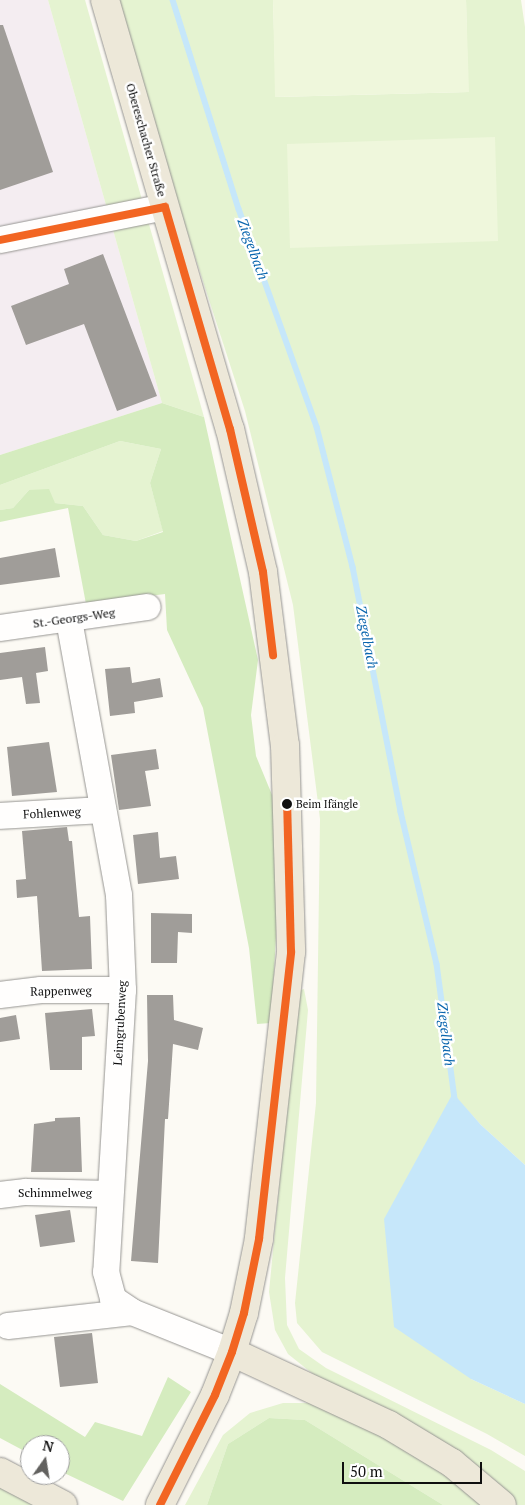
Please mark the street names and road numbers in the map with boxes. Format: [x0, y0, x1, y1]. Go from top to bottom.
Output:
street label: Obereschacher Straße [123, 82, 169, 198]
street label: St.-Georgs-Weg [32, 605, 116, 631]
street label: Fohlenweg [23, 804, 81, 822]
street label: Leimgrubenweg [111, 980, 129, 1066]
street label: Rappenweg [30, 983, 92, 999]
street label: Schimmelweg [18, 1186, 92, 1200]

